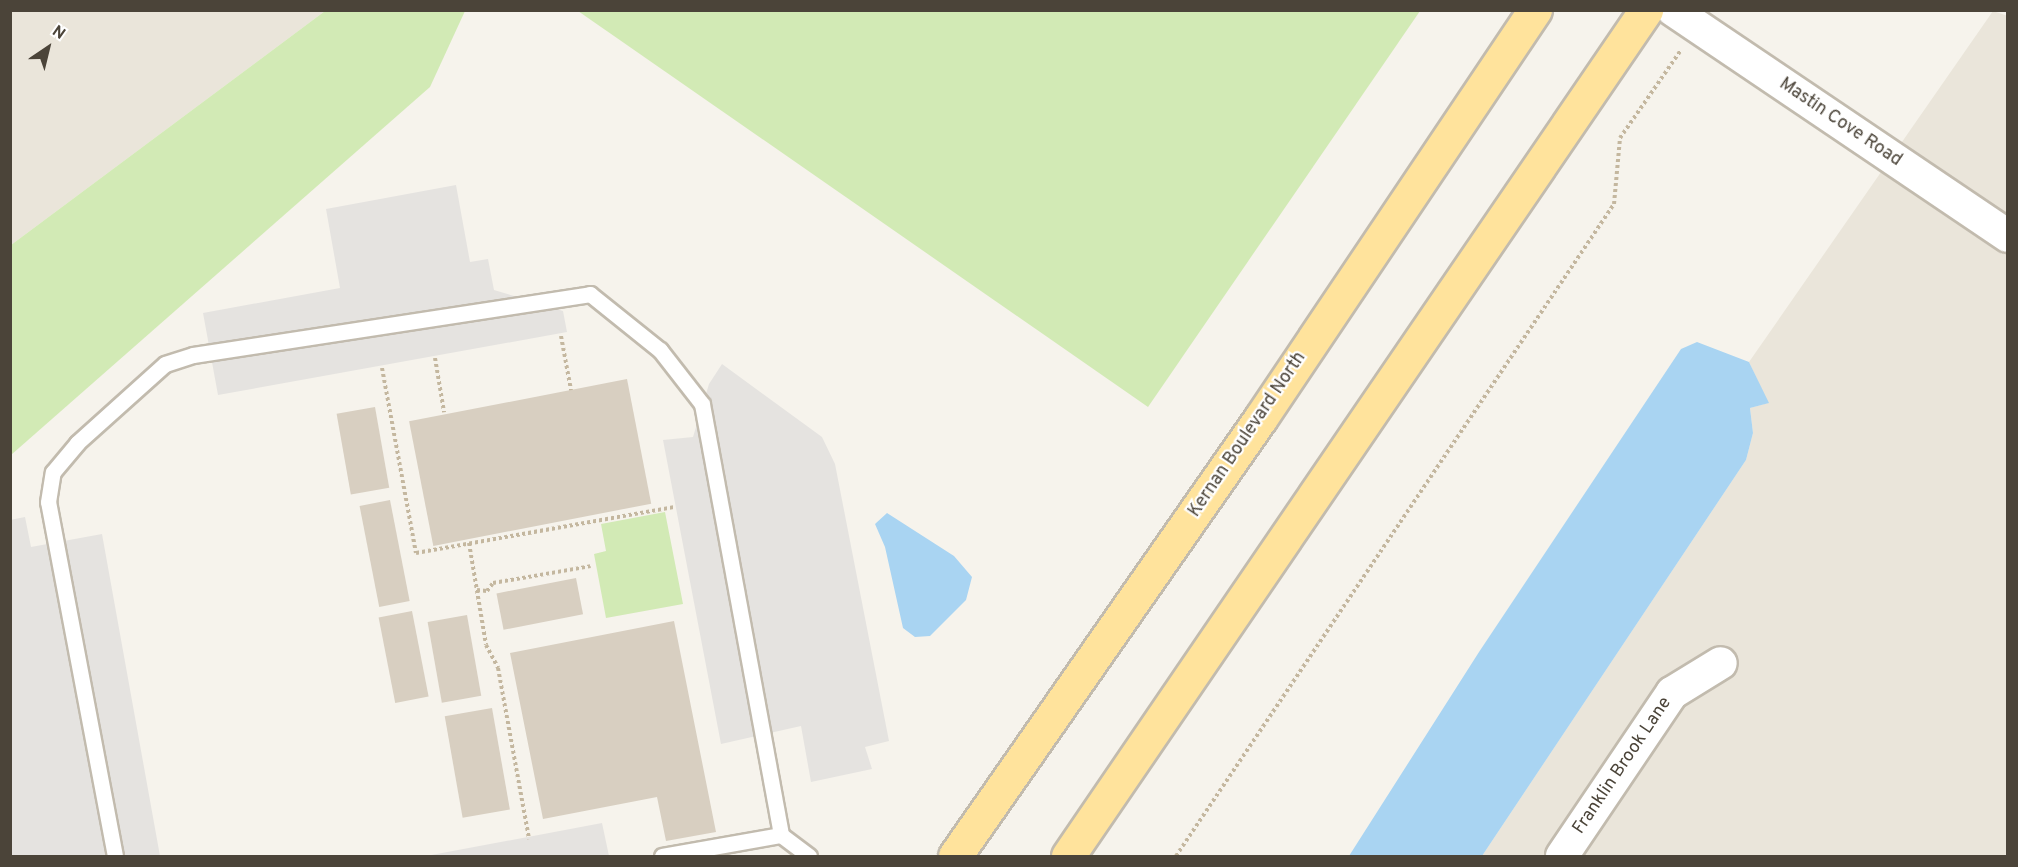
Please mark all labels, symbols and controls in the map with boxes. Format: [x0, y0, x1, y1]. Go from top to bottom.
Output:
north arrow [18, 18, 78, 78]
text: N [48, 22, 69, 45]
street label: Mastin Cove Road [1775, 74, 1905, 172]
street label: Kernan Boulevard North [1185, 348, 1311, 522]
street label: Franklin Brook Lane [1569, 693, 1677, 839]

